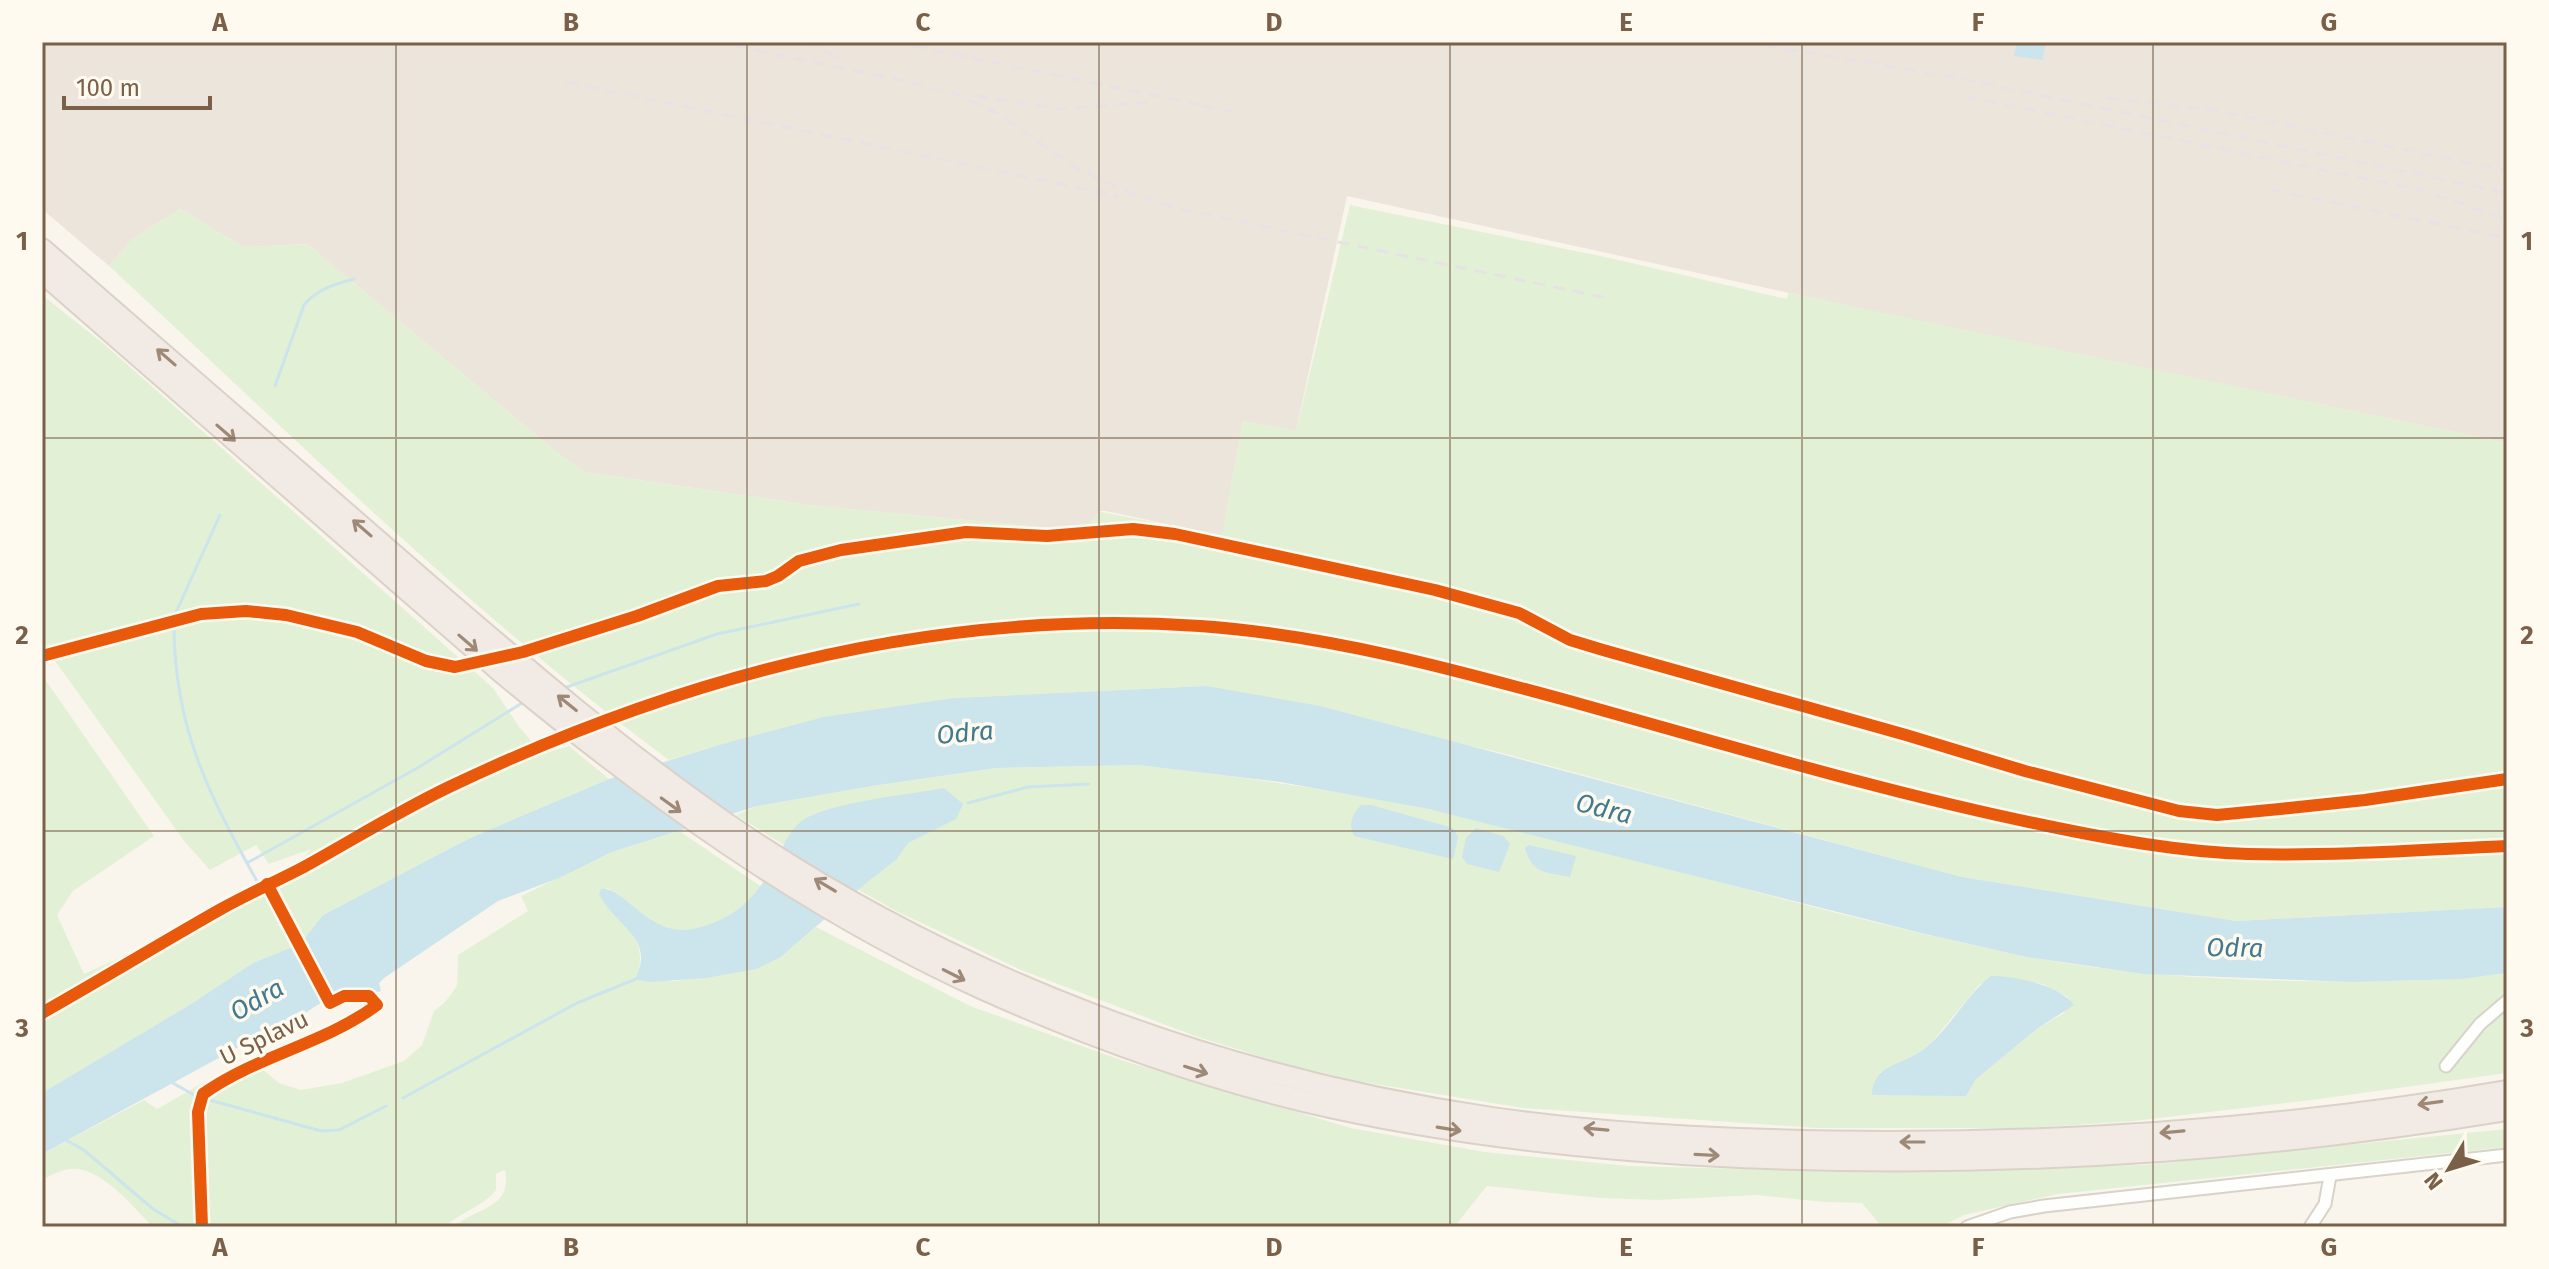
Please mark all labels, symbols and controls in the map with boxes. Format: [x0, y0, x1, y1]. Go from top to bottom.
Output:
text: A [211, 7, 228, 38]
text: B [563, 7, 579, 38]
text: C [916, 7, 931, 38]
text: D [1266, 7, 1283, 38]
text: E [1619, 7, 1633, 38]
text: F [1972, 7, 1985, 38]
text: G [2321, 7, 2337, 38]
scale bar [64, 60, 210, 110]
text: 100 m [76, 74, 140, 102]
text: 1 [16, 226, 28, 257]
text: 1 [2521, 226, 2533, 257]
one-way arrow [157, 348, 177, 366]
one-way arrow [216, 424, 236, 442]
one-way arrow [353, 519, 373, 537]
text: 2 [15, 620, 29, 651]
text: 2 [2520, 620, 2534, 651]
one-way arrow [457, 634, 478, 652]
one-way arrow [557, 694, 578, 712]
water label: Odra [935, 715, 995, 751]
water label: Odra [1573, 787, 1635, 831]
one-way arrow [660, 797, 682, 813]
one-way arrow [814, 877, 837, 893]
water label: Odra [2206, 932, 2264, 964]
one-way arrow [942, 968, 966, 983]
water label: Odra [225, 972, 289, 1028]
street label: U Splavu [215, 1005, 313, 1071]
text: 3 [14, 1013, 29, 1044]
text: 3 [2519, 1013, 2534, 1044]
one-way arrow [1183, 1064, 1208, 1079]
one-way arrow [2418, 1096, 2443, 1111]
one-way arrow [1436, 1122, 1461, 1137]
one-way arrow [1583, 1122, 1610, 1137]
one-way arrow [2159, 1125, 2186, 1140]
north arrow [2409, 1129, 2489, 1209]
one-way arrow [1899, 1134, 1926, 1150]
one-way arrow [1693, 1148, 1720, 1163]
text: N [2419, 1167, 2449, 1195]
text: A [211, 1232, 228, 1263]
text: B [563, 1232, 579, 1263]
text: C [916, 1232, 931, 1263]
text: D [1266, 1232, 1283, 1263]
text: E [1619, 1232, 1633, 1263]
text: F [1972, 1232, 1985, 1263]
text: G [2321, 1232, 2337, 1263]

